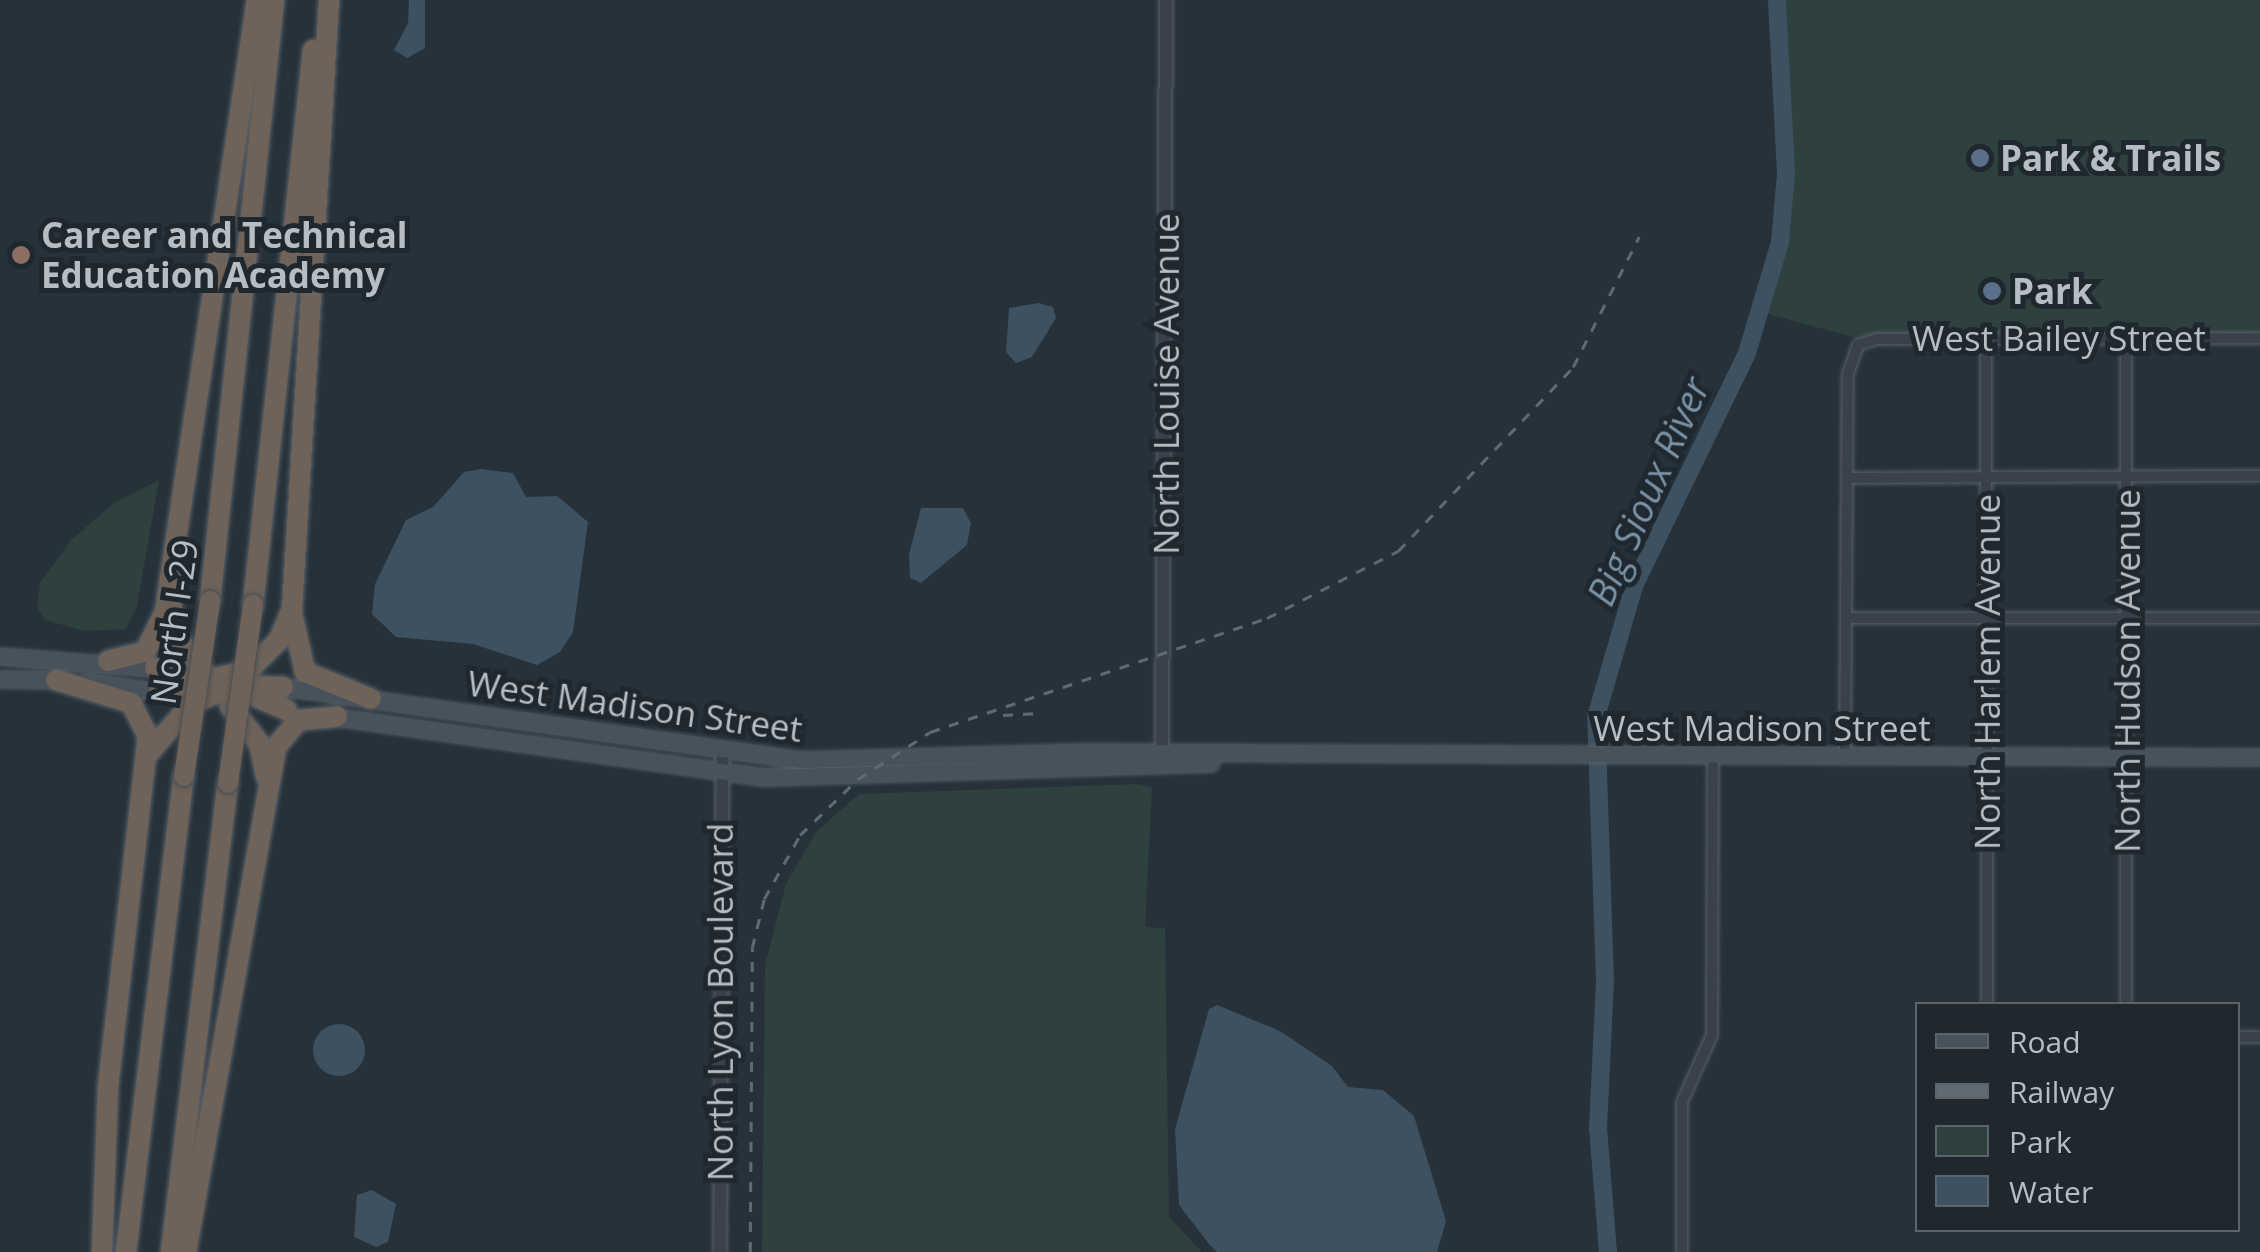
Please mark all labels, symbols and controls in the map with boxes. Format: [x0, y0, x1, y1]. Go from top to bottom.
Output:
place label: Park & Trails [2000, 137, 2221, 179]
marker: Park & Trails [1969, 147, 1991, 169]
street label: North Louise Avenue [1145, 213, 1187, 555]
place label: Career and Technical Education Academy [41, 214, 408, 296]
marker: Career and Technical Education Academy [10, 244, 32, 266]
place label: Park [2012, 270, 2093, 312]
marker: Park [1981, 280, 2003, 302]
street label: West Bailey Street [1912, 317, 2206, 359]
water label: Big Sioux River [1577, 370, 1719, 612]
street label: North Hudson Avenue [2106, 489, 2148, 853]
street label: North Harlem Avenue [1966, 494, 2008, 850]
street label: North I-29 [142, 537, 206, 707]
street label: West Madison Street [465, 662, 805, 750]
street label: West Madison Street [1593, 707, 1931, 749]
street label: North Lyon Boulevard [699, 823, 741, 1181]
legend [1915, 1002, 2240, 1232]
text: Road [2009, 1021, 2081, 1062]
text: Railway [2009, 1071, 2114, 1112]
text: Park [2009, 1121, 2072, 1162]
text: Water [2009, 1171, 2093, 1212]

